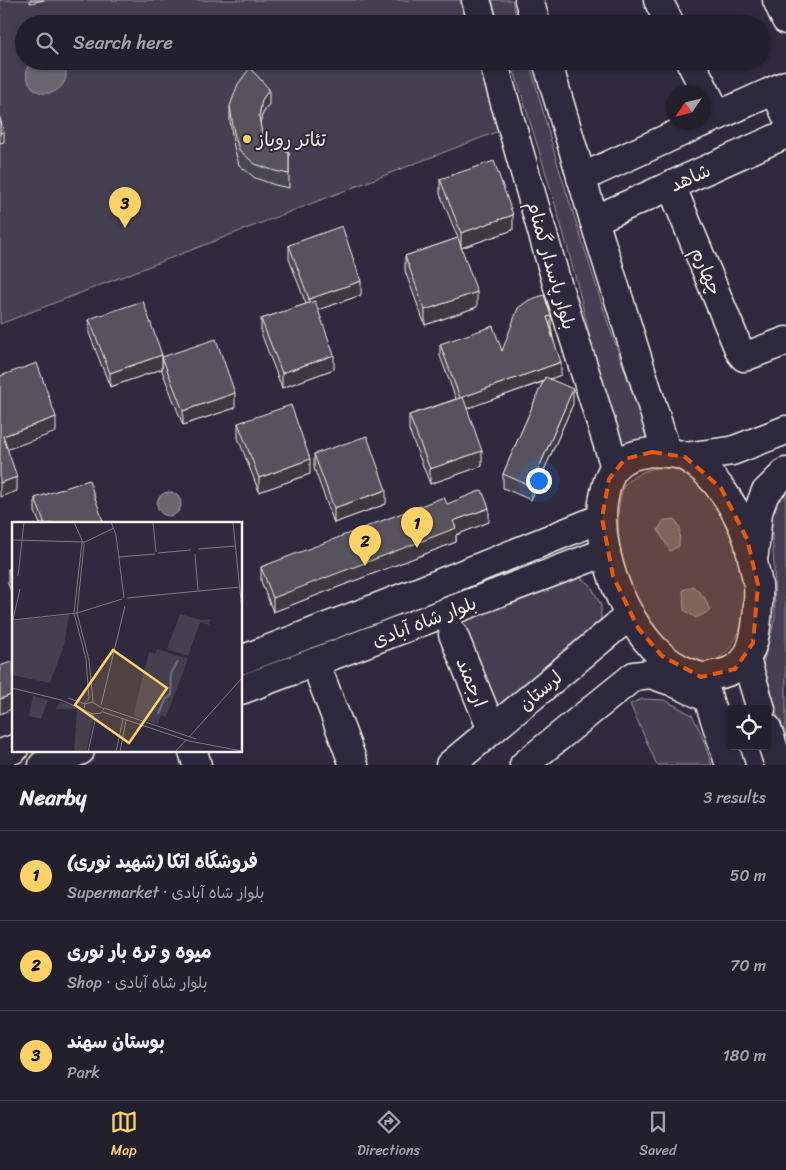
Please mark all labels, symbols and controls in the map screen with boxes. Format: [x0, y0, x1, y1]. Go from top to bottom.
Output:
search box [15, 15, 771, 70]
text: Search here [73, 26, 173, 59]
icon: search [33, 29, 61, 57]
north arrow [666, 85, 711, 130]
place label: تئاتر روباز [255, 123, 327, 156]
marker: تئاتر روباز [241, 133, 253, 145]
street label: شاهد [664, 154, 716, 201]
pin: 3 [109, 187, 141, 228]
street label: بلوار پاسدار گمنام [517, 197, 586, 334]
street label: چهارم [682, 242, 732, 301]
your location [526, 468, 552, 494]
pin: 1 [401, 507, 433, 548]
inset map [12, 522, 242, 752]
pin: 2 [349, 525, 381, 566]
street label: بلوار شاه آبادی [367, 586, 482, 657]
street label: ارجمند [447, 652, 497, 712]
street label: لرستان [511, 662, 570, 719]
map controls [726, 705, 771, 750]
button: locate [726, 705, 771, 750]
text: Nearby [20, 779, 86, 817]
text: 3 results [703, 783, 766, 812]
text: فروشگاه اتکا (شهید نوری) [67, 845, 258, 878]
text: 1 [33, 861, 39, 890]
text: 50 m [730, 861, 766, 890]
text: Supermarket · بلوار شاه آبادی [67, 878, 264, 907]
text: میوه و تره بار نوری [67, 935, 212, 968]
text: 2 [31, 951, 41, 980]
text: 70 m [730, 951, 766, 980]
text: Shop · بلوار شاه آبادی [67, 968, 208, 997]
text: بوستان سهند [67, 1025, 165, 1058]
text: 3 [32, 1041, 40, 1070]
text: 180 m [723, 1041, 766, 1070]
text: Park [67, 1058, 100, 1087]
tab: Map [110, 1108, 138, 1163]
tab: Directions [357, 1108, 420, 1163]
tab: Saved [639, 1108, 676, 1163]

